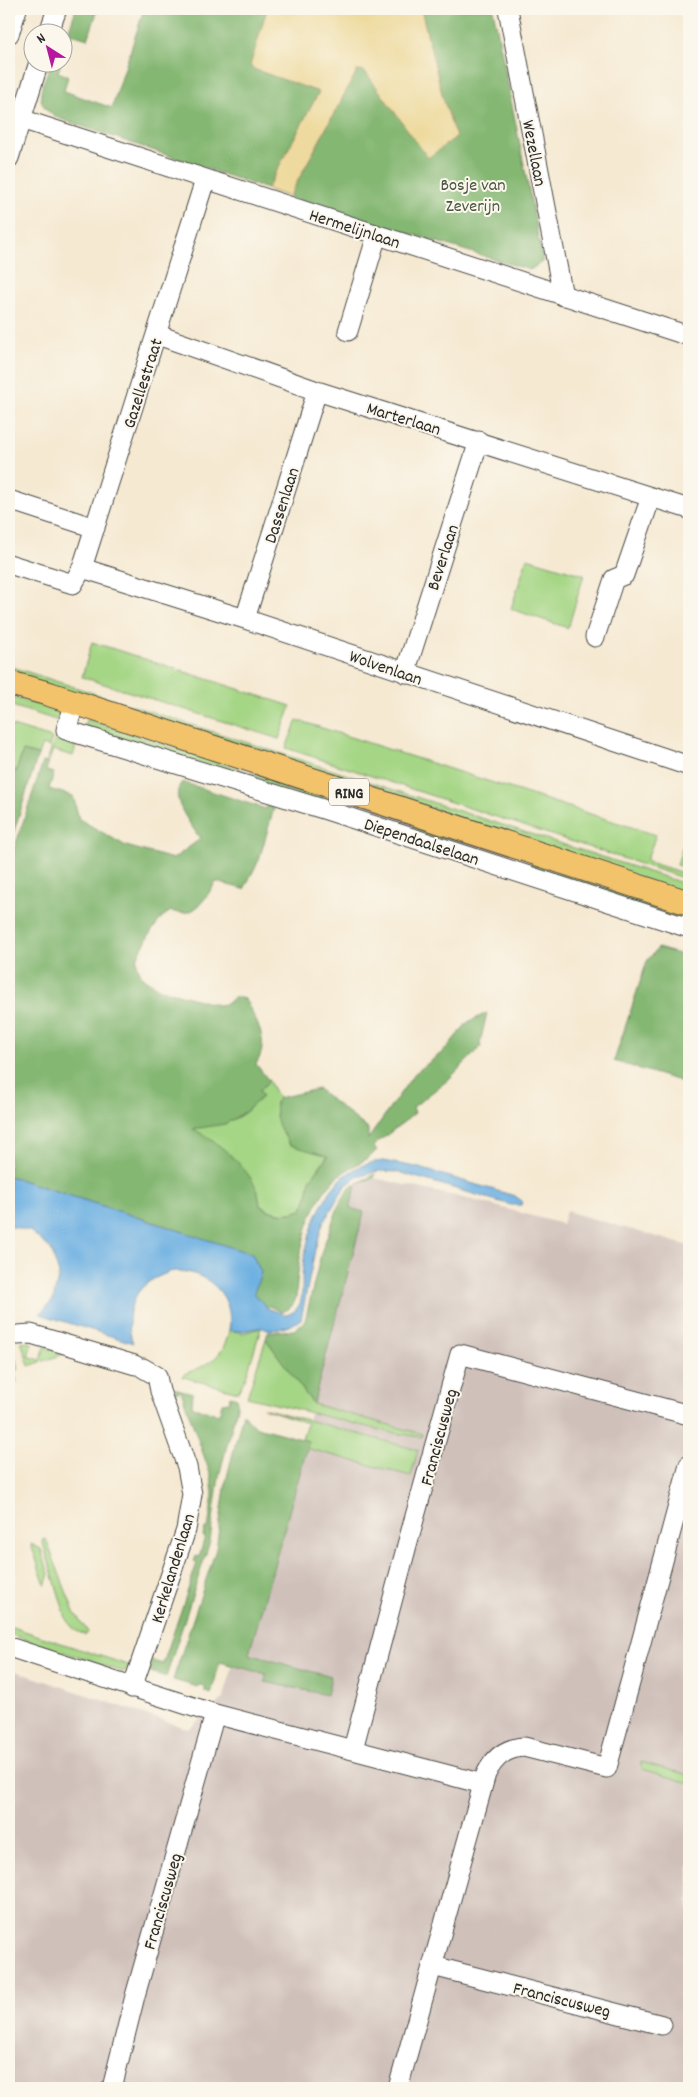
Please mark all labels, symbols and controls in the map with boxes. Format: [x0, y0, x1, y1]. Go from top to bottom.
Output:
north arrow [22, 22, 72, 72]
text: N [33, 29, 50, 49]
street label: Wezellaan [514, 118, 551, 189]
park label: Bosje van Zeverijn [440, 174, 506, 220]
street label: Hermelijnlaan [306, 204, 403, 257]
street label: Gazellestraat [118, 335, 171, 432]
street label: Marterlaan [363, 397, 443, 444]
street label: Dassenlaan [259, 465, 307, 547]
street label: Beverlaan [422, 522, 467, 594]
street label: Wolvenlaan [345, 645, 425, 694]
road number: RING [329, 779, 369, 806]
street label: Diependaalselaan [360, 813, 482, 874]
street label: Franciscusweg [415, 1386, 465, 1489]
street label: Kerkelandenlaan [146, 1511, 203, 1627]
street label: Franciscusweg [139, 1850, 190, 1953]
street label: Franciscusweg [510, 1977, 613, 2026]

